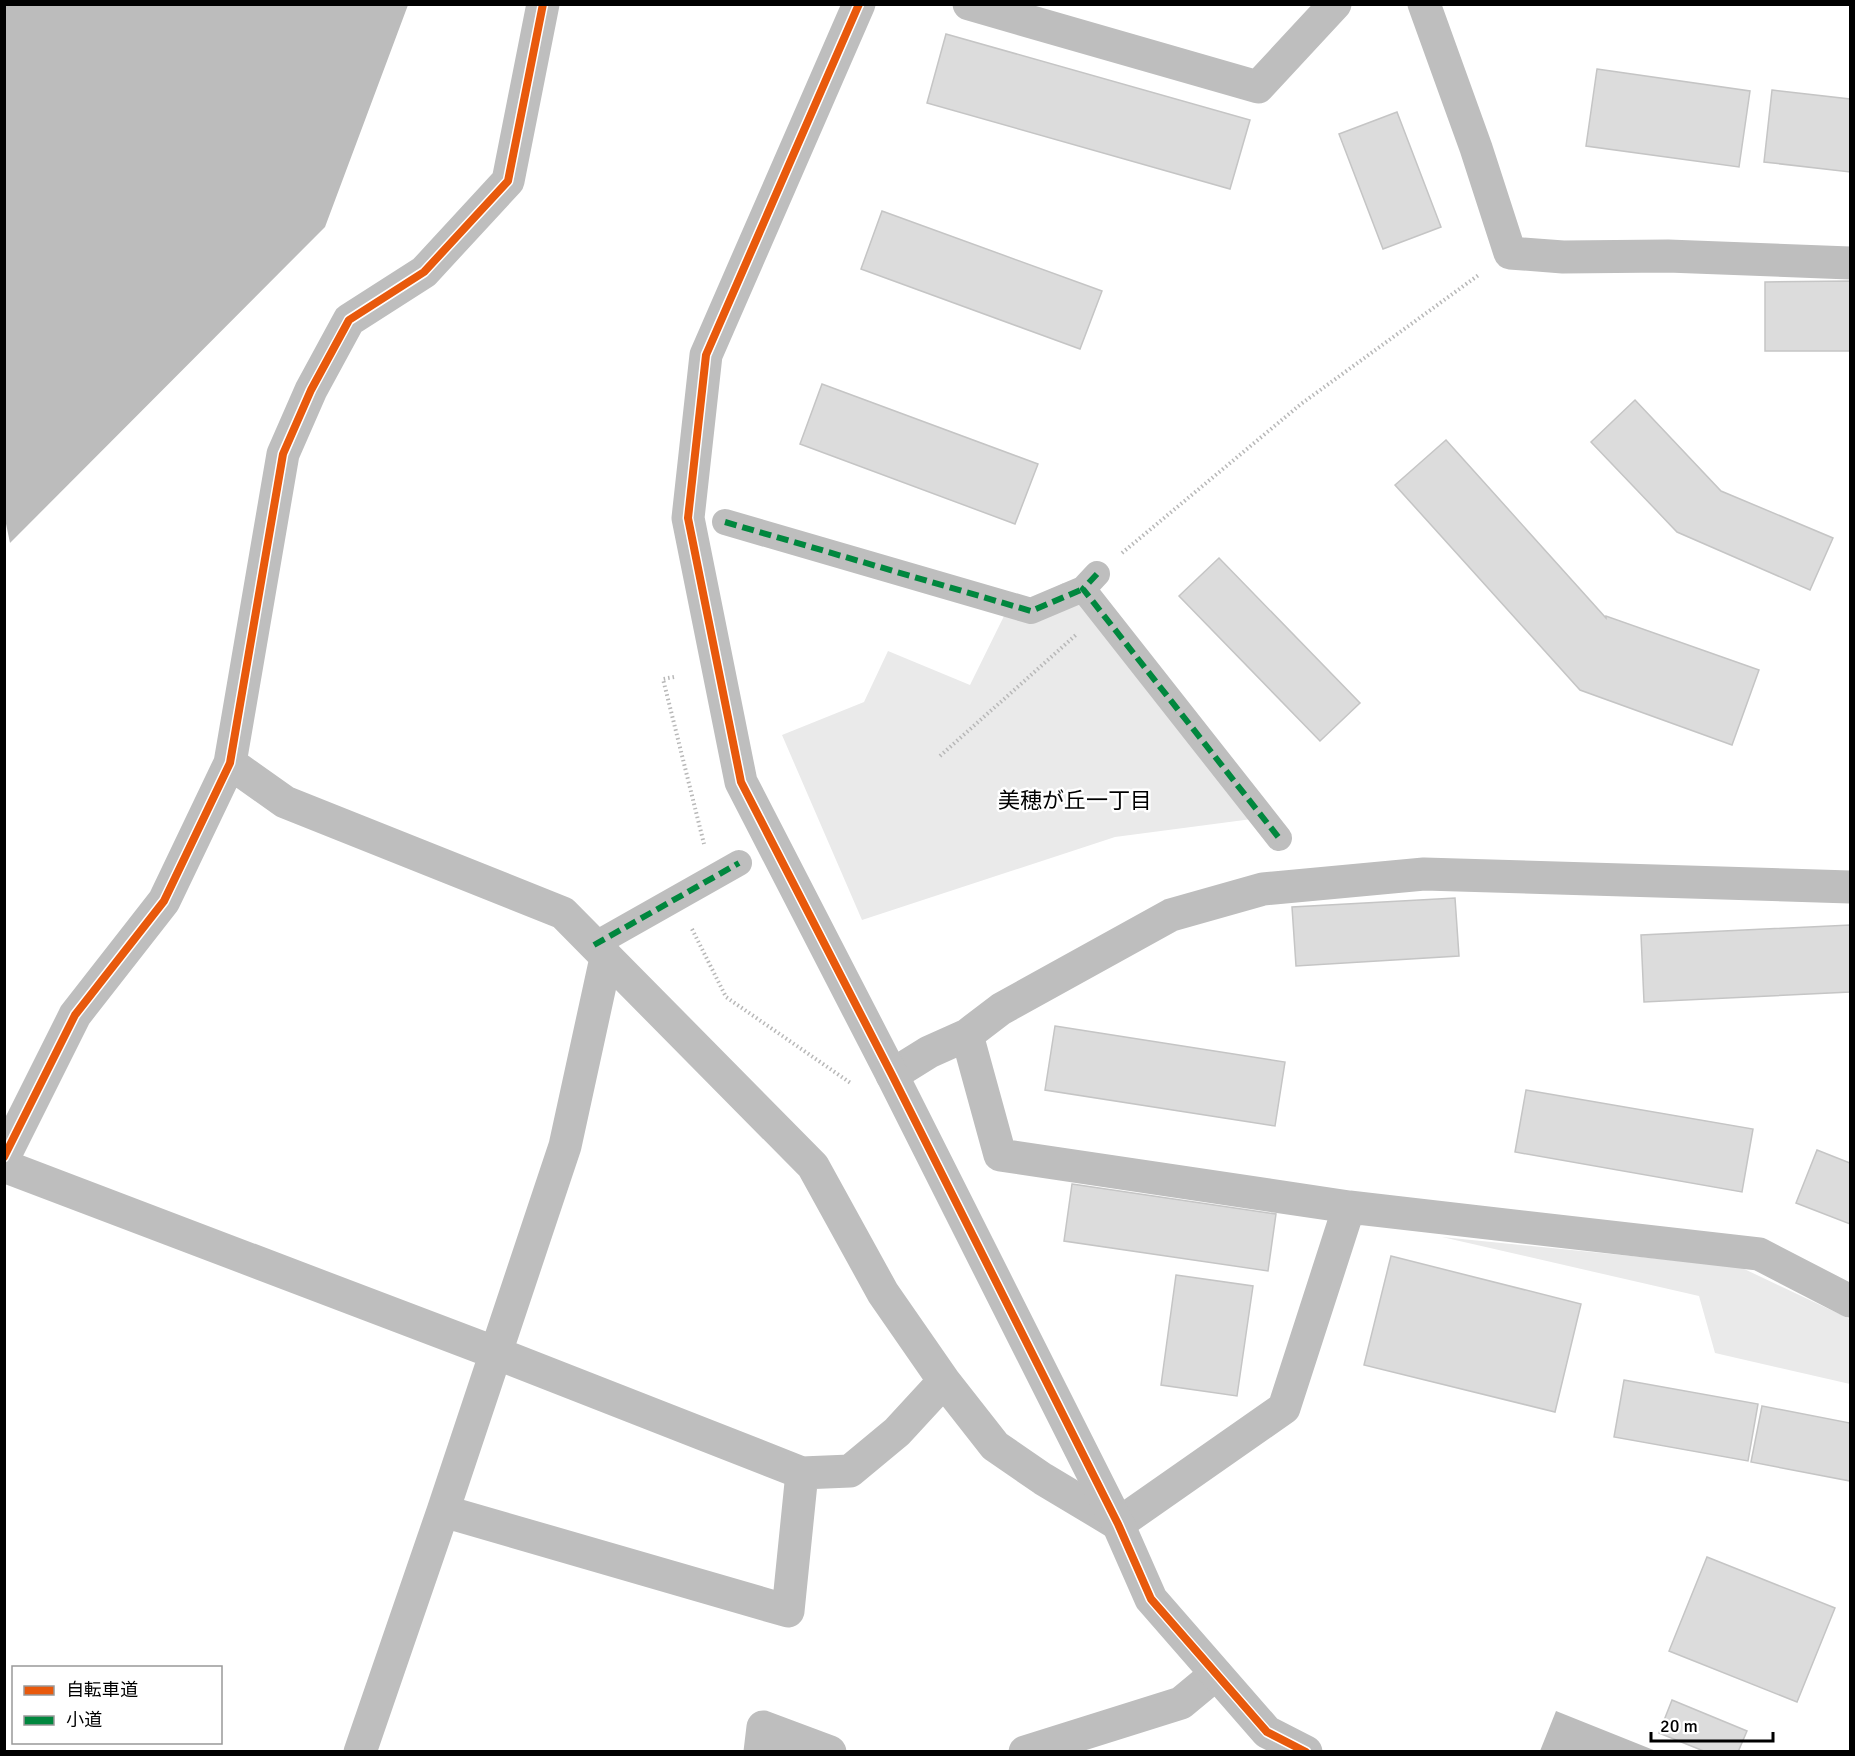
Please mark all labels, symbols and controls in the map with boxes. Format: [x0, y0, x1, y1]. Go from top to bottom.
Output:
district label: 美穂が丘一丁目 [998, 787, 1152, 814]
legend [12, 1666, 222, 1744]
text: 自転車道 [66, 1679, 138, 1701]
scale bar [1651, 1705, 1772, 1743]
text: 小道 [66, 1709, 102, 1731]
text: 20 m [1660, 1715, 1698, 1737]

